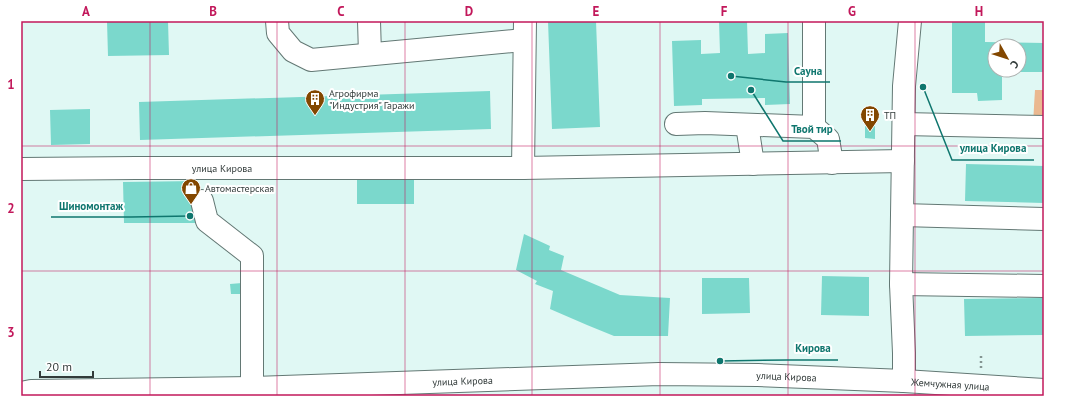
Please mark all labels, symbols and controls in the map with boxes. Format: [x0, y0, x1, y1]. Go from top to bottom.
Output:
text: A [82, 3, 90, 20]
text: B [209, 3, 217, 20]
text: C [337, 3, 345, 20]
text: D [465, 3, 473, 20]
text: E [593, 3, 600, 20]
text: F [721, 3, 728, 20]
text: G [848, 3, 856, 20]
text: H [975, 3, 983, 20]
north arrow [987, 38, 1027, 78]
text: С [1007, 57, 1022, 71]
callout: Сауна [786, 59, 830, 82]
text: Сауна [794, 64, 822, 78]
text: 1 [7, 76, 15, 93]
place label: Агрофирма "Индустрия" Гаражи [329, 87, 414, 112]
building icon: Агрофирма "Индустрия" Гаражи [304, 88, 326, 116]
building icon: ТП [859, 104, 881, 132]
place label: ТП [884, 109, 896, 122]
callout: Твой тир [783, 118, 841, 141]
text: Твой тир [791, 122, 833, 136]
callout: улица Кирова [952, 137, 1034, 160]
text: улица Кирова [959, 141, 1026, 155]
street label: улица Кирова [192, 162, 252, 175]
shop icon: Автомастерская [180, 177, 202, 205]
place label: Автомастерская [205, 182, 274, 195]
callout: Шиномонтаж [51, 194, 131, 217]
text: Шиномонтаж [59, 199, 123, 213]
text: 2 [7, 200, 15, 217]
text: 3 [7, 324, 15, 341]
callout: Кирова [787, 337, 838, 360]
text: Кирова [795, 341, 831, 355]
scale bar [40, 353, 93, 379]
text: 20 m [46, 359, 72, 374]
street label: улица Кирова [756, 369, 817, 384]
street label: улица Кирова [432, 374, 493, 389]
street label: Жемчужная улица [910, 375, 990, 393]

